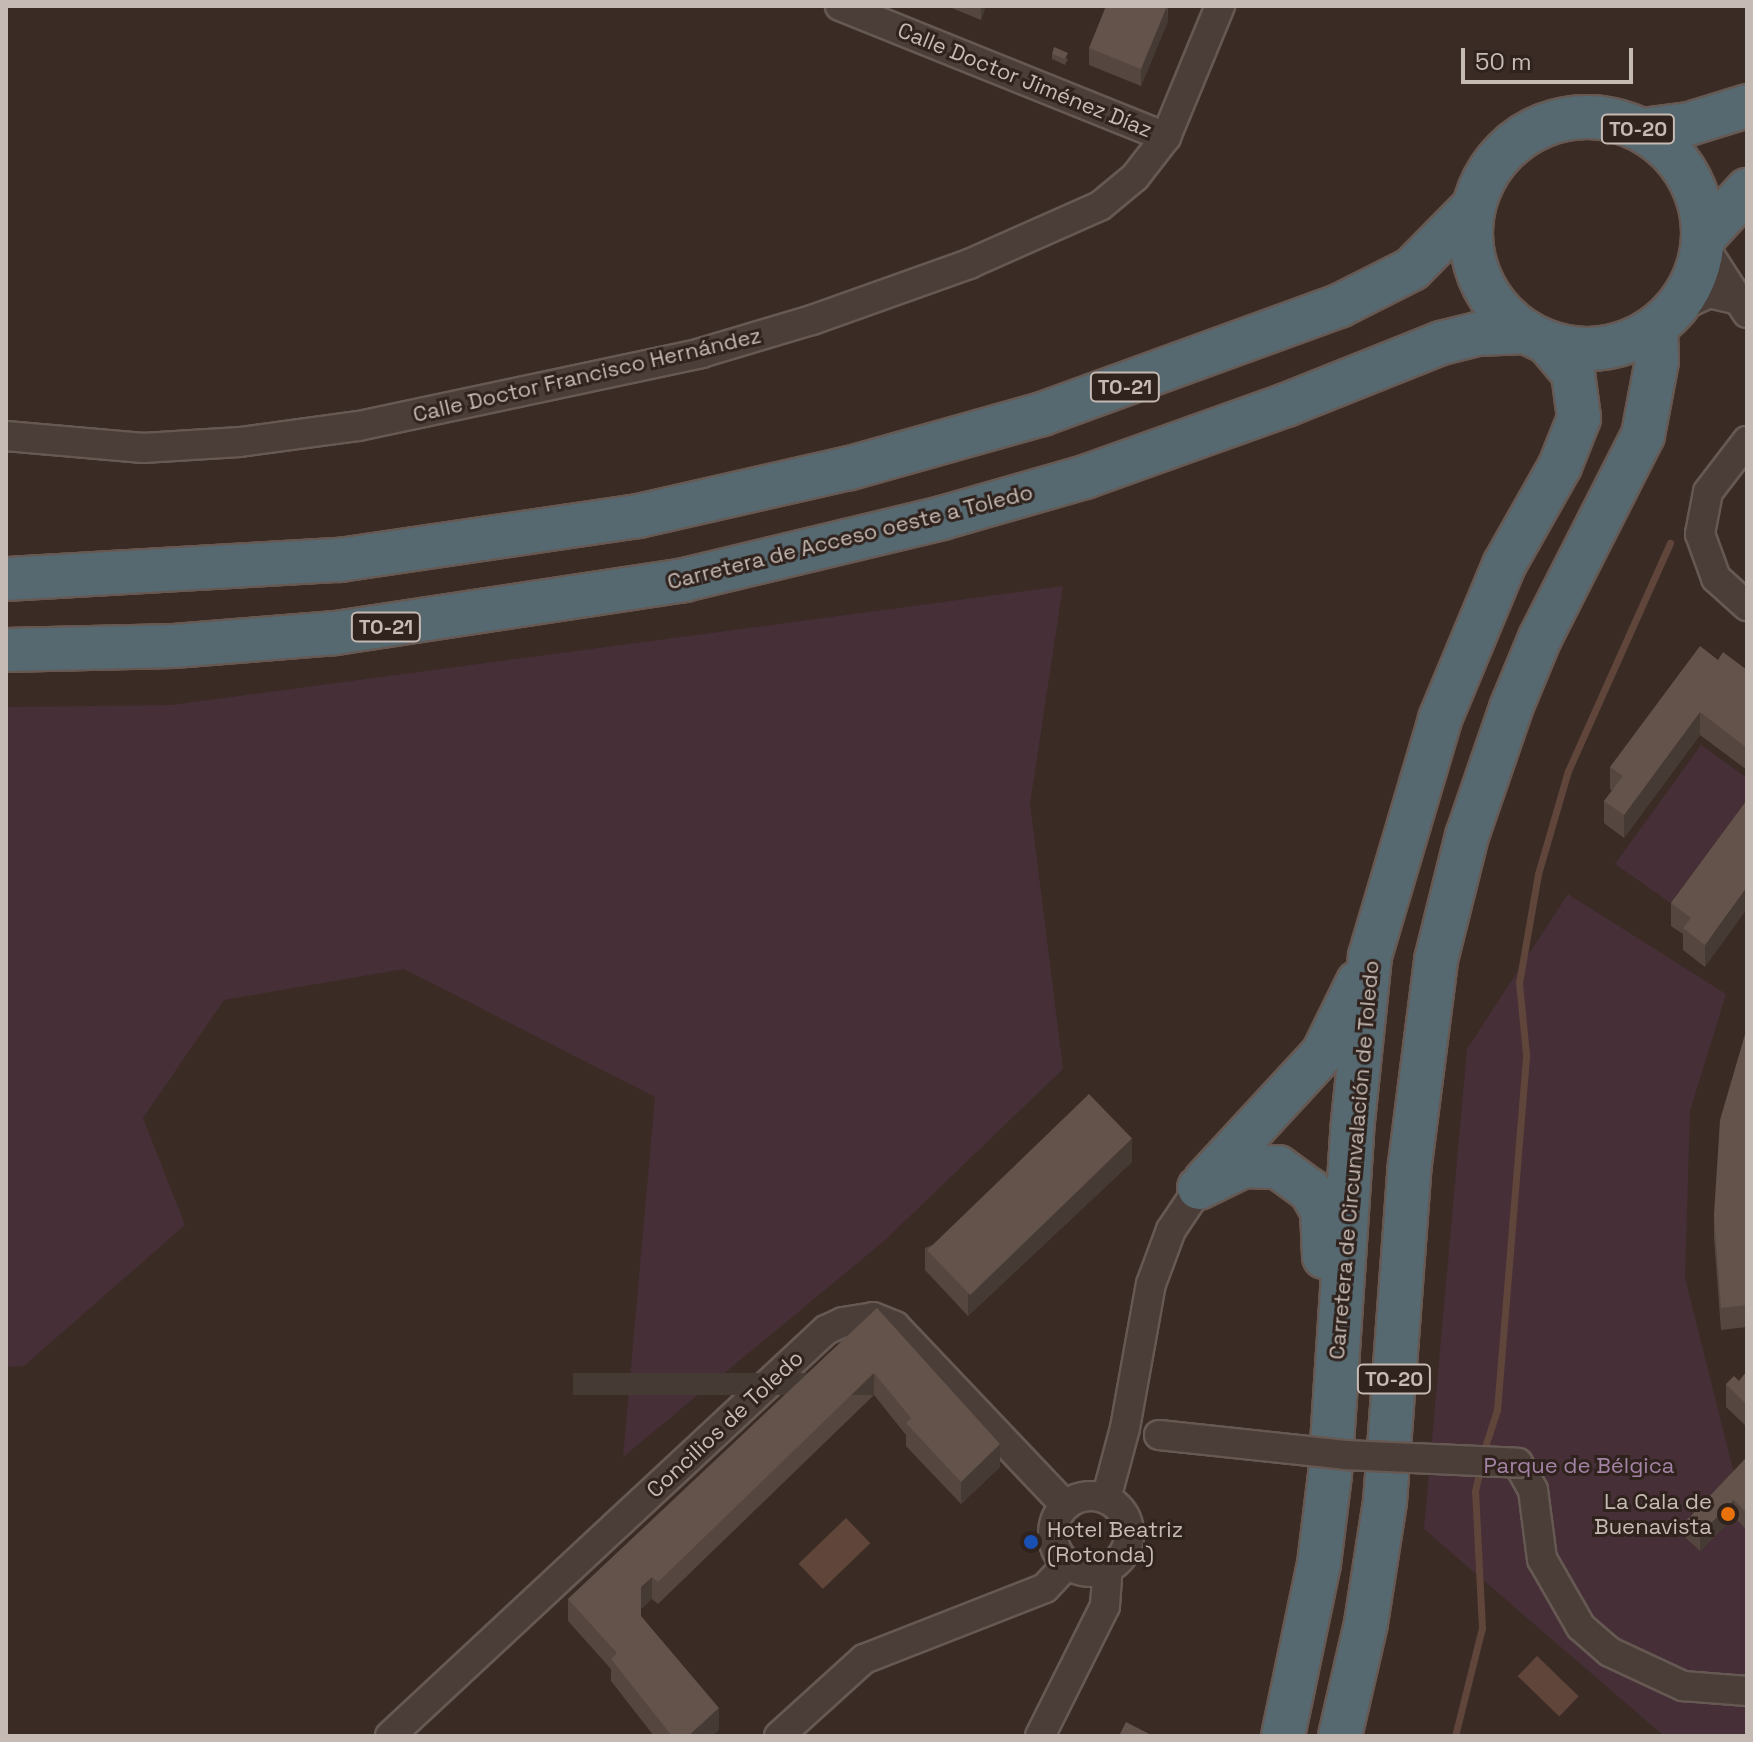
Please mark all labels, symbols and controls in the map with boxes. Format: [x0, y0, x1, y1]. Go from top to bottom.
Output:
street label: Calle Doctor Jiménez Díaz [894, 17, 1156, 143]
scale bar [1465, 32, 1637, 82]
text: 50 m [1475, 46, 1532, 77]
road number: TO-20 [1600, 113, 1676, 145]
street label: Calle Doctor Francisco Hernández [410, 322, 764, 428]
road number: TO-21 [1089, 371, 1161, 403]
street label: Carretera de Acceso oeste a Toledo [664, 479, 1036, 595]
road number: TO-21 [350, 611, 422, 643]
street label: Carretera de Circunvalación de Toledo [1323, 959, 1385, 1361]
street label: Concilios de Toledo [641, 1345, 809, 1503]
road number: TO-20 [1356, 1363, 1432, 1395]
park label: Parque de Bélgica [1484, 1453, 1674, 1479]
place label: La Cala de Buenavista [1594, 1488, 1712, 1540]
marker: La Cala de Buenavista [1719, 1505, 1737, 1523]
place label: Hotel Beatriz (Rotonda) [1047, 1516, 1183, 1568]
marker: Hotel Beatriz (Rotonda) [1022, 1533, 1040, 1551]

